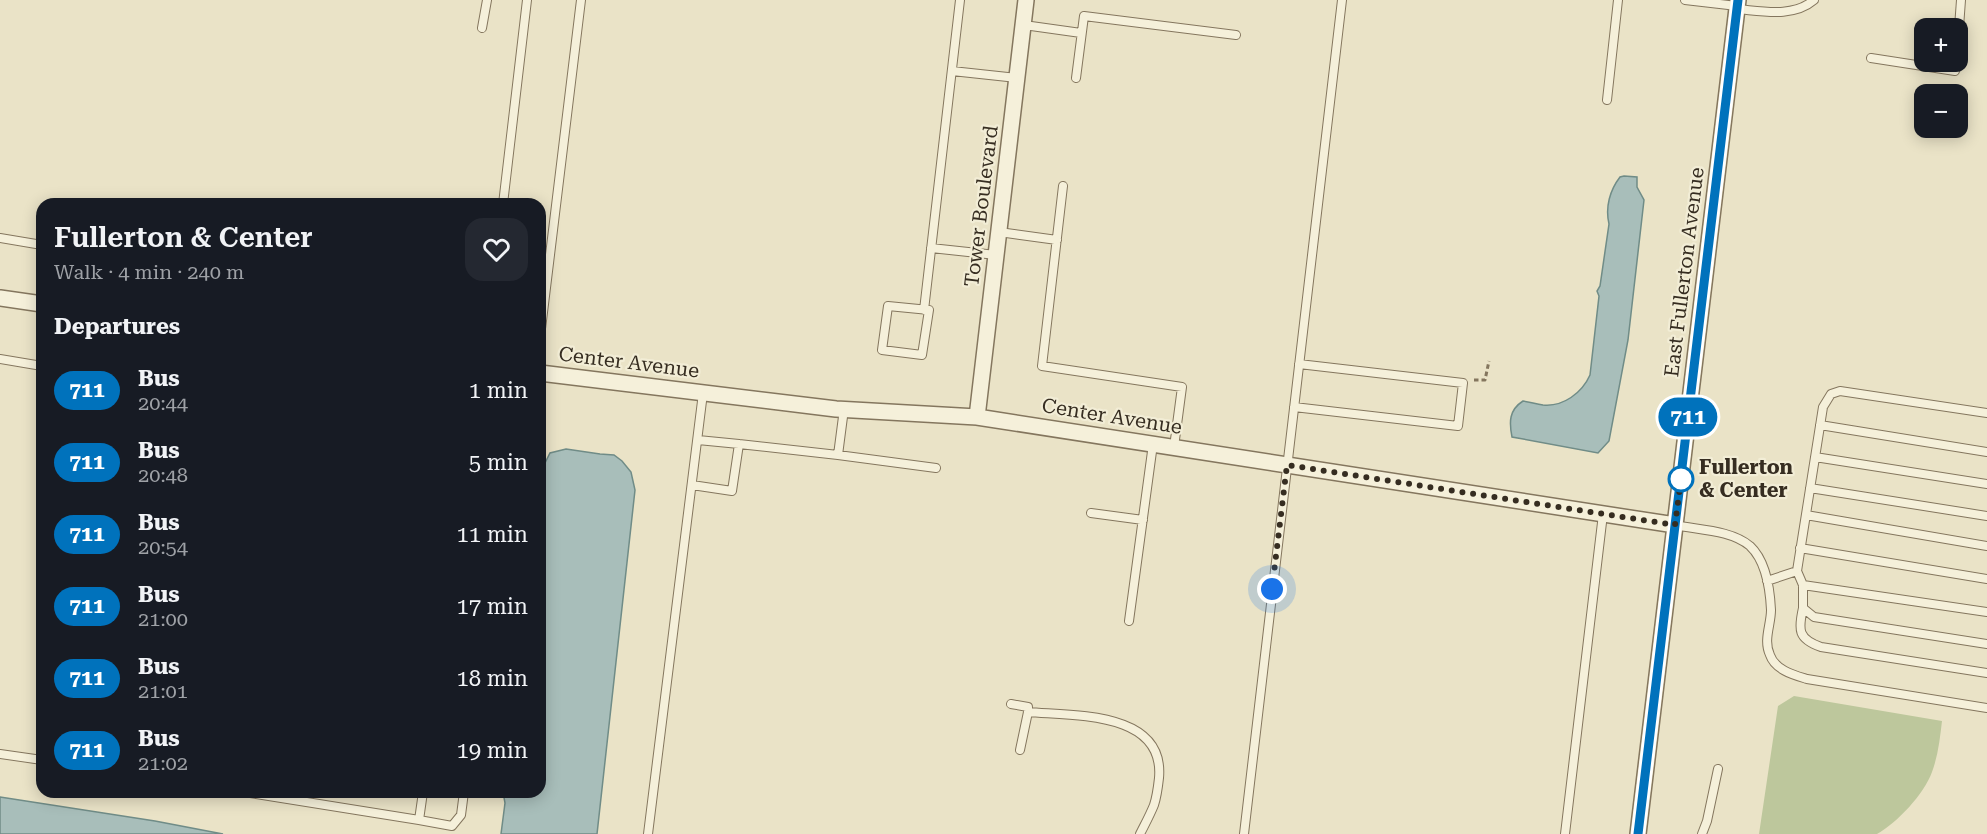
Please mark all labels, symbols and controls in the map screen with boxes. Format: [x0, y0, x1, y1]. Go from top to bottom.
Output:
map controls [1914, 18, 1968, 138]
button: + [1914, 18, 1968, 72]
button: − [1914, 84, 1968, 138]
street label: Tower Boulevard [959, 124, 1003, 288]
street label: East Fullerton Avenue [1659, 166, 1709, 378]
button: heart [465, 218, 528, 281]
text: Fullerton & Center [54, 221, 313, 254]
text: Walk · 4 min · 240 m [54, 260, 244, 284]
text: Departures [54, 314, 180, 339]
street label: Center Avenue [557, 341, 701, 383]
text: Bus [138, 366, 180, 391]
text: 711 [69, 378, 105, 402]
text: 1 min [469, 378, 528, 403]
text: 20:44 [138, 391, 188, 415]
street label: Center Avenue [1040, 393, 1184, 439]
line badge: 711 [1654, 398, 1722, 436]
text: 711 [1670, 405, 1706, 429]
text: Bus [138, 438, 180, 463]
text: 711 [69, 450, 105, 474]
text: 5 min [469, 450, 528, 475]
place label: Fullerton & Center [1699, 455, 1794, 502]
text: 20:48 [138, 463, 188, 487]
marker: Fullerton & Center [1668, 466, 1694, 492]
text: Bus [138, 510, 180, 535]
text: 711 [69, 522, 105, 546]
text: 11 min [457, 522, 528, 547]
text: 20:54 [138, 535, 188, 559]
your location [1257, 574, 1287, 604]
text: Bus [138, 582, 180, 607]
text: 711 [69, 594, 105, 618]
text: 17 min [457, 594, 528, 619]
text: 21:00 [138, 607, 188, 631]
text: Bus [138, 654, 180, 679]
text: 711 [69, 666, 105, 690]
text: 18 min [457, 666, 528, 691]
text: 21:01 [138, 679, 188, 703]
text: Bus [138, 726, 180, 751]
text: 711 [69, 738, 105, 762]
text: 19 min [457, 738, 528, 763]
text: 21:02 [138, 751, 188, 775]

